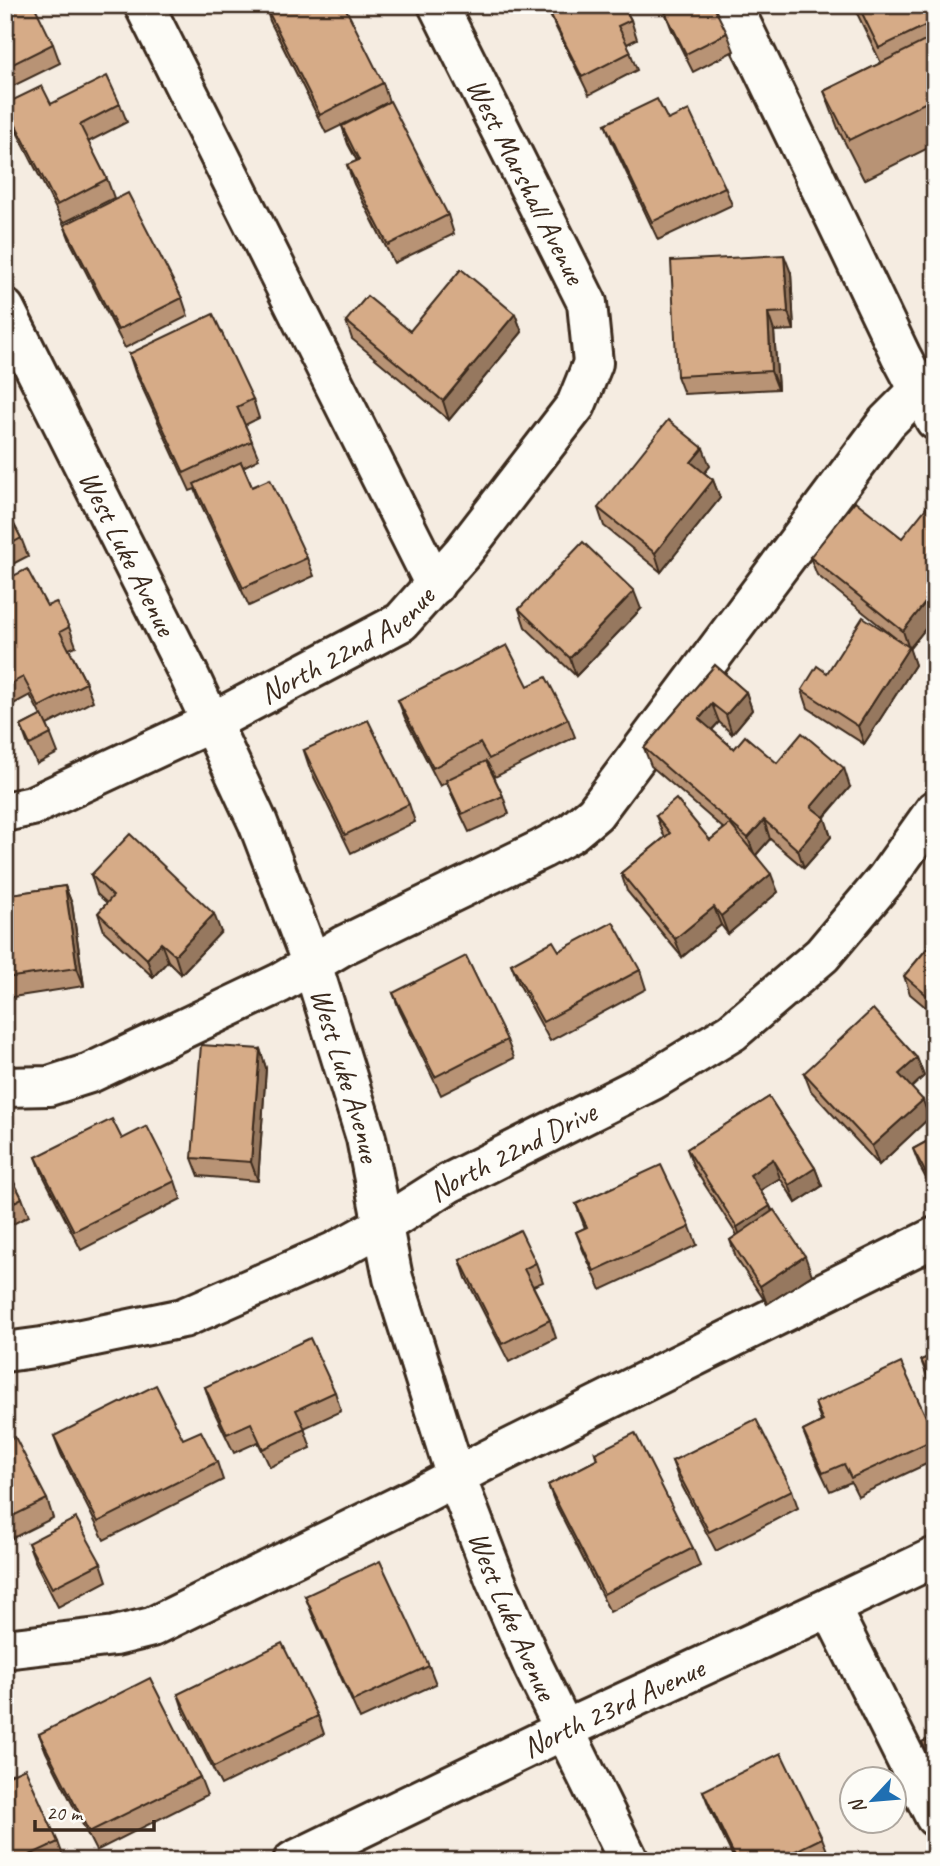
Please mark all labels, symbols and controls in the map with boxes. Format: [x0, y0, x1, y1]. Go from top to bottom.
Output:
street label: West Marshall Avenue [458, 72, 595, 292]
street label: West Luke Avenue [70, 464, 186, 644]
street label: North 22nd Avenue [253, 577, 444, 712]
street label: West Luke Avenue [302, 983, 390, 1167]
street label: North 22nd Drive [421, 1092, 605, 1210]
street label: West Luke Avenue [460, 1526, 567, 1708]
street label: North 23rd Avenue [516, 1648, 712, 1766]
north arrow [838, 1764, 908, 1834]
scale bar [35, 1789, 154, 1833]
text: N [844, 1794, 872, 1818]
text: 20 m [46, 1800, 84, 1826]

